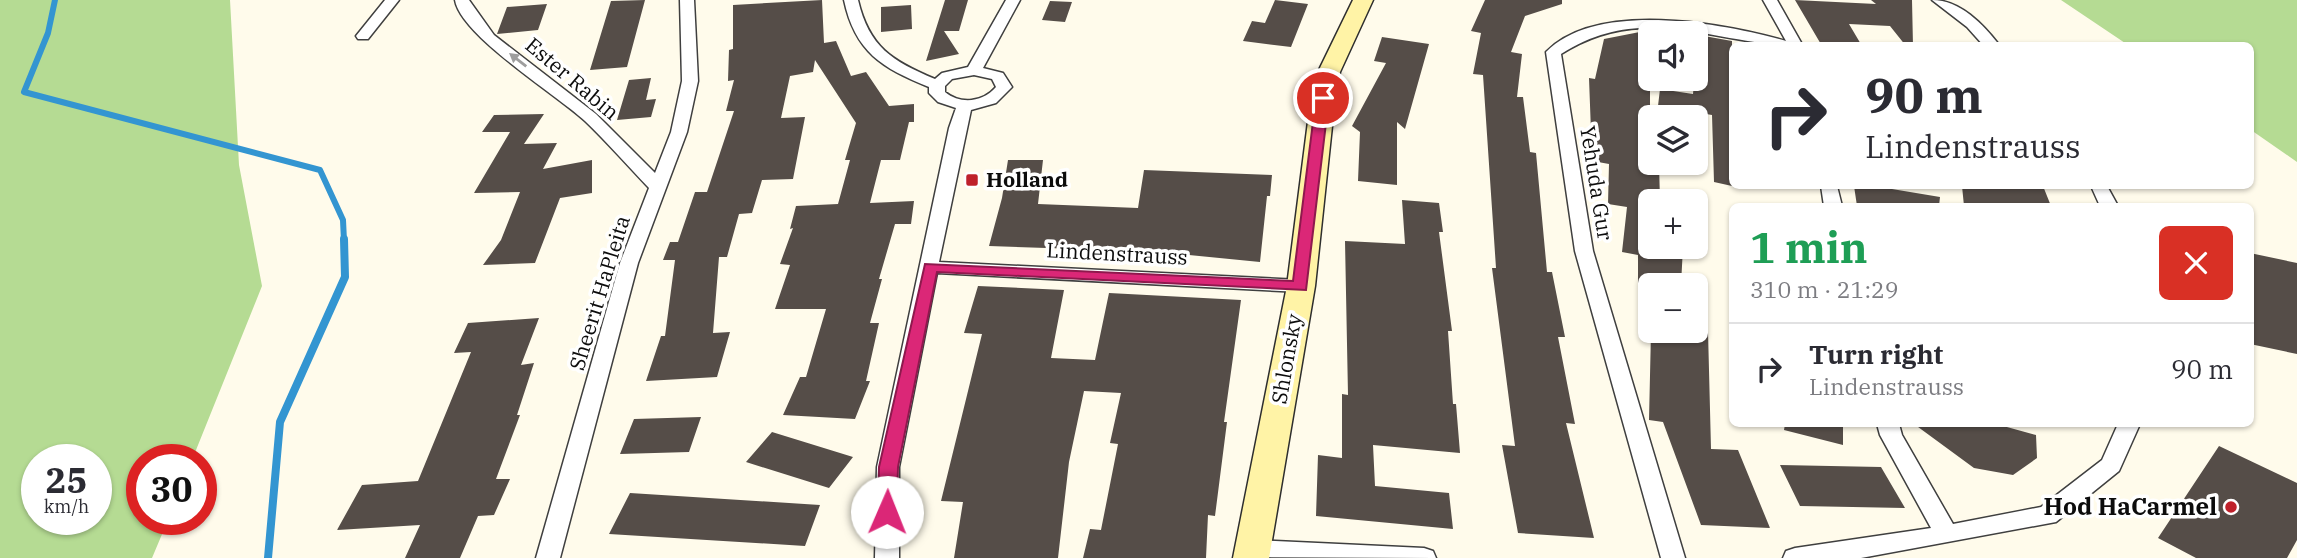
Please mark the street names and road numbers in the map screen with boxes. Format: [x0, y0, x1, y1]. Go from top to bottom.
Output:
street label: Ester Rabin [520, 31, 625, 126]
street label: Yehuda Gur [1574, 123, 1620, 243]
street label: Sheerit HaPleita [562, 212, 636, 373]
street label: Lindenstrauss [1046, 235, 1188, 271]
street label: Shlonsky [1264, 311, 1308, 406]

